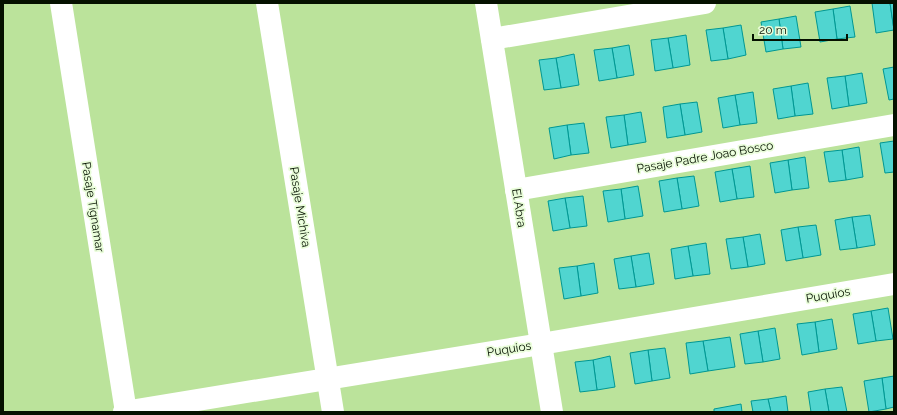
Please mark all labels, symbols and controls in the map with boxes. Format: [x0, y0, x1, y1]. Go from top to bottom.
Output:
scale bar [753, 16, 847, 42]
text: 20 m [759, 23, 787, 37]
street label: Pasaje Padre Joao Bosco [636, 138, 774, 176]
street label: Pasaje Tignamar [79, 161, 107, 254]
street label: Pasaje Michiva [287, 166, 313, 248]
street label: El Abra [509, 188, 529, 228]
street label: Puquios [805, 284, 851, 306]
street label: Puquios [486, 339, 532, 359]

